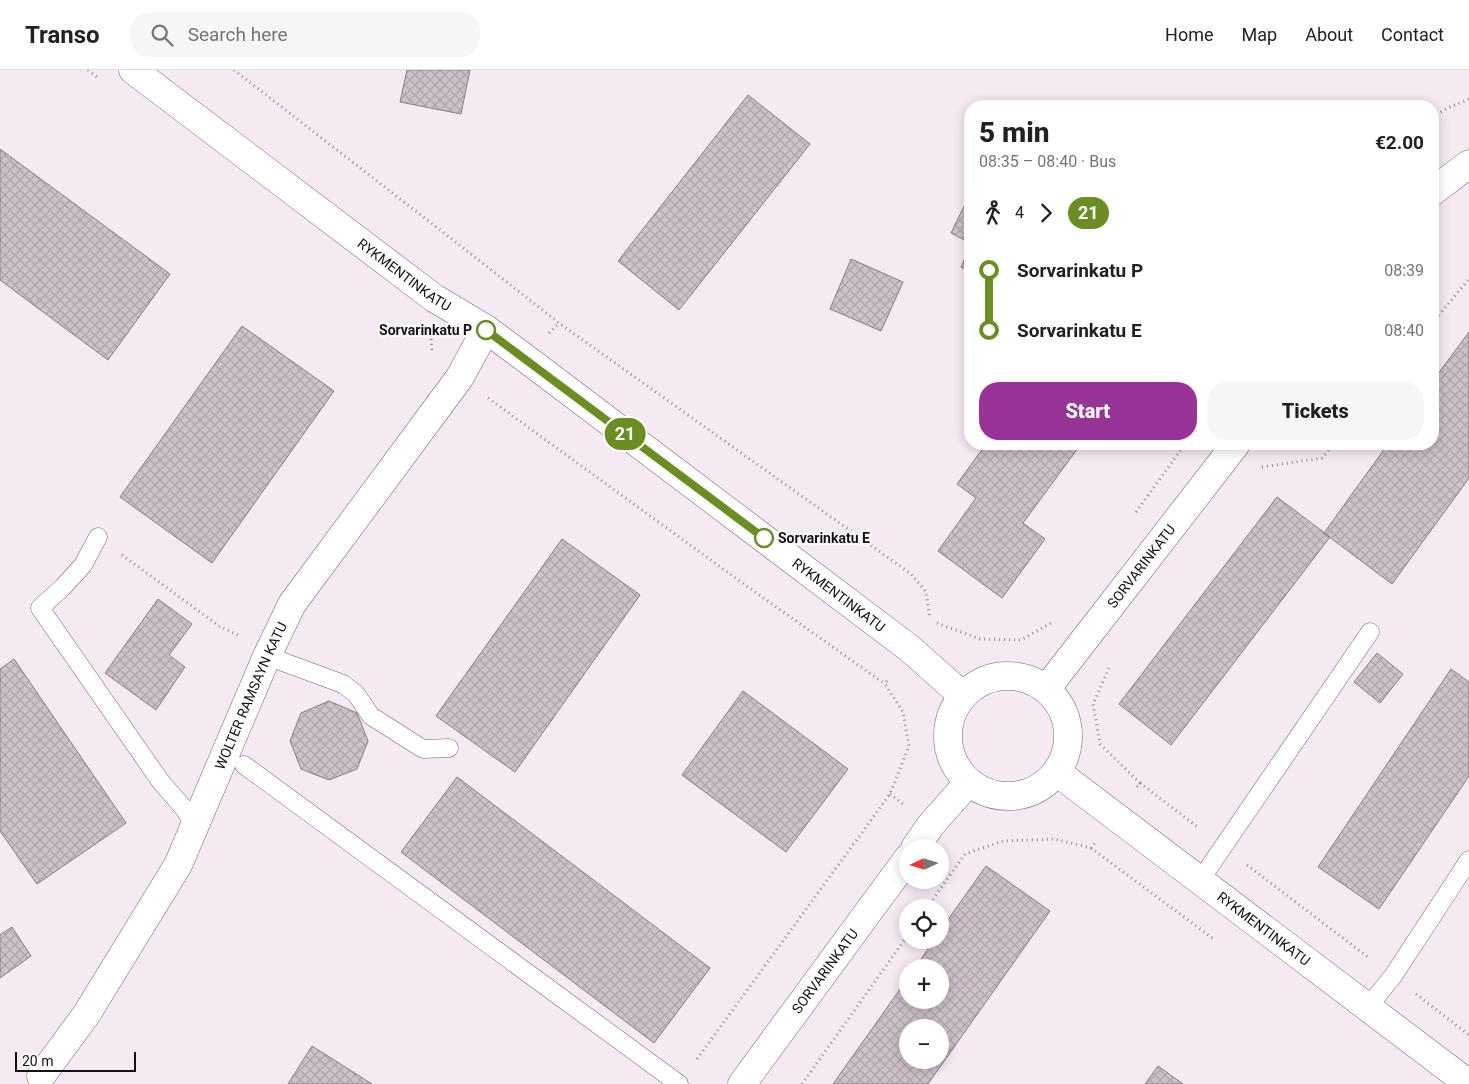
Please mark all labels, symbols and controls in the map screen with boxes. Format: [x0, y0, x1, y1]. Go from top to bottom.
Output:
search box [130, 12, 480, 57]
text: Transo [25, 21, 100, 49]
icon: search [148, 21, 176, 49]
text: Search here [188, 23, 288, 46]
text: Home [1165, 24, 1214, 45]
text: Map [1242, 24, 1277, 45]
text: About [1305, 24, 1353, 45]
text: Contact [1381, 24, 1444, 45]
text: 5 min [979, 116, 1050, 149]
text: €2.00 [1375, 131, 1424, 154]
text: 08:35 – 08:40 · Bus [979, 152, 1116, 171]
icon: walk [979, 199, 1007, 227]
icon: forward [1032, 199, 1060, 227]
text: 21 [1078, 202, 1099, 223]
text: 4 [1015, 203, 1024, 222]
street label: RYKMENTINKATU [354, 235, 454, 314]
text: Sorvarinkatu P [1017, 259, 1143, 282]
text: 08:39 [1384, 261, 1424, 280]
text: Sorvarinkatu E [1017, 319, 1142, 342]
marker: Sorvarinkatu P [476, 320, 496, 340]
text: 08:40 [1384, 321, 1424, 340]
place label: Sorvarinkatu P [379, 322, 472, 338]
button: Start [979, 382, 1197, 440]
button: Tickets [1207, 382, 1424, 440]
line badge: 21 [602, 418, 648, 450]
text: 21 [615, 423, 635, 444]
street label: SORVARINKATU [1104, 521, 1179, 611]
marker: Sorvarinkatu E [754, 528, 774, 548]
place label: Sorvarinkatu E [778, 530, 870, 546]
street label: RYKMENTINKATU [789, 555, 888, 635]
street label: WOLTER RAMSAYN KATU [212, 619, 290, 772]
north arrow [899, 839, 949, 889]
map controls [899, 839, 949, 1069]
street label: RYKMENTINKATU [1214, 888, 1313, 969]
button: locate [899, 899, 949, 949]
street label: SORVARINKATU [789, 926, 861, 1017]
button: + [899, 959, 949, 1009]
button: − [899, 1019, 949, 1069]
scale bar [15, 1049, 136, 1072]
text: 20 m [22, 1053, 54, 1069]

